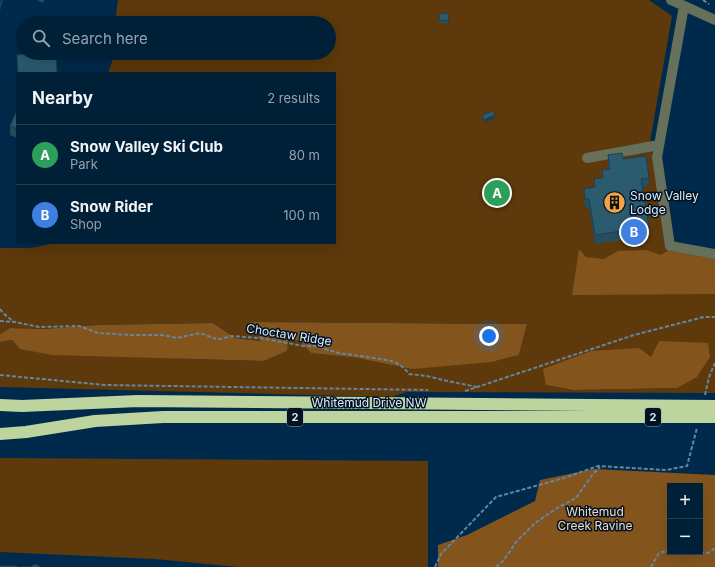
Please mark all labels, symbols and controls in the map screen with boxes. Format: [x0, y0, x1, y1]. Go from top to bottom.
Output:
search box [16, 16, 336, 60]
icon: search [30, 27, 52, 49]
text: Search here [62, 29, 148, 48]
text: Nearby [32, 88, 93, 108]
text: 2 results [267, 90, 320, 106]
text: Snow Valley Ski Club [70, 137, 223, 156]
text: A [40, 147, 50, 163]
text: 80 m [289, 147, 320, 163]
text: Park [70, 156, 98, 172]
pin: A [484, 178, 510, 208]
place label: Snow Valley Lodge [630, 188, 699, 217]
building icon: Snow Valley Lodge [601, 190, 627, 216]
text: Snow Rider [70, 197, 153, 216]
text: B [41, 207, 49, 223]
text: 100 m [283, 207, 320, 223]
text: Shop [70, 216, 102, 232]
pin: B [621, 217, 647, 247]
street label: Choctaw Ridge [245, 320, 333, 349]
your location [479, 326, 499, 346]
street label: Whitemud Drive NW [312, 395, 427, 410]
road number: 2 [287, 408, 303, 426]
road number: 2 [645, 408, 661, 426]
map controls [667, 483, 703, 555]
button: + [667, 483, 703, 519]
park label: Whitemud Creek Ravine [558, 504, 633, 533]
button: − [667, 519, 703, 555]

